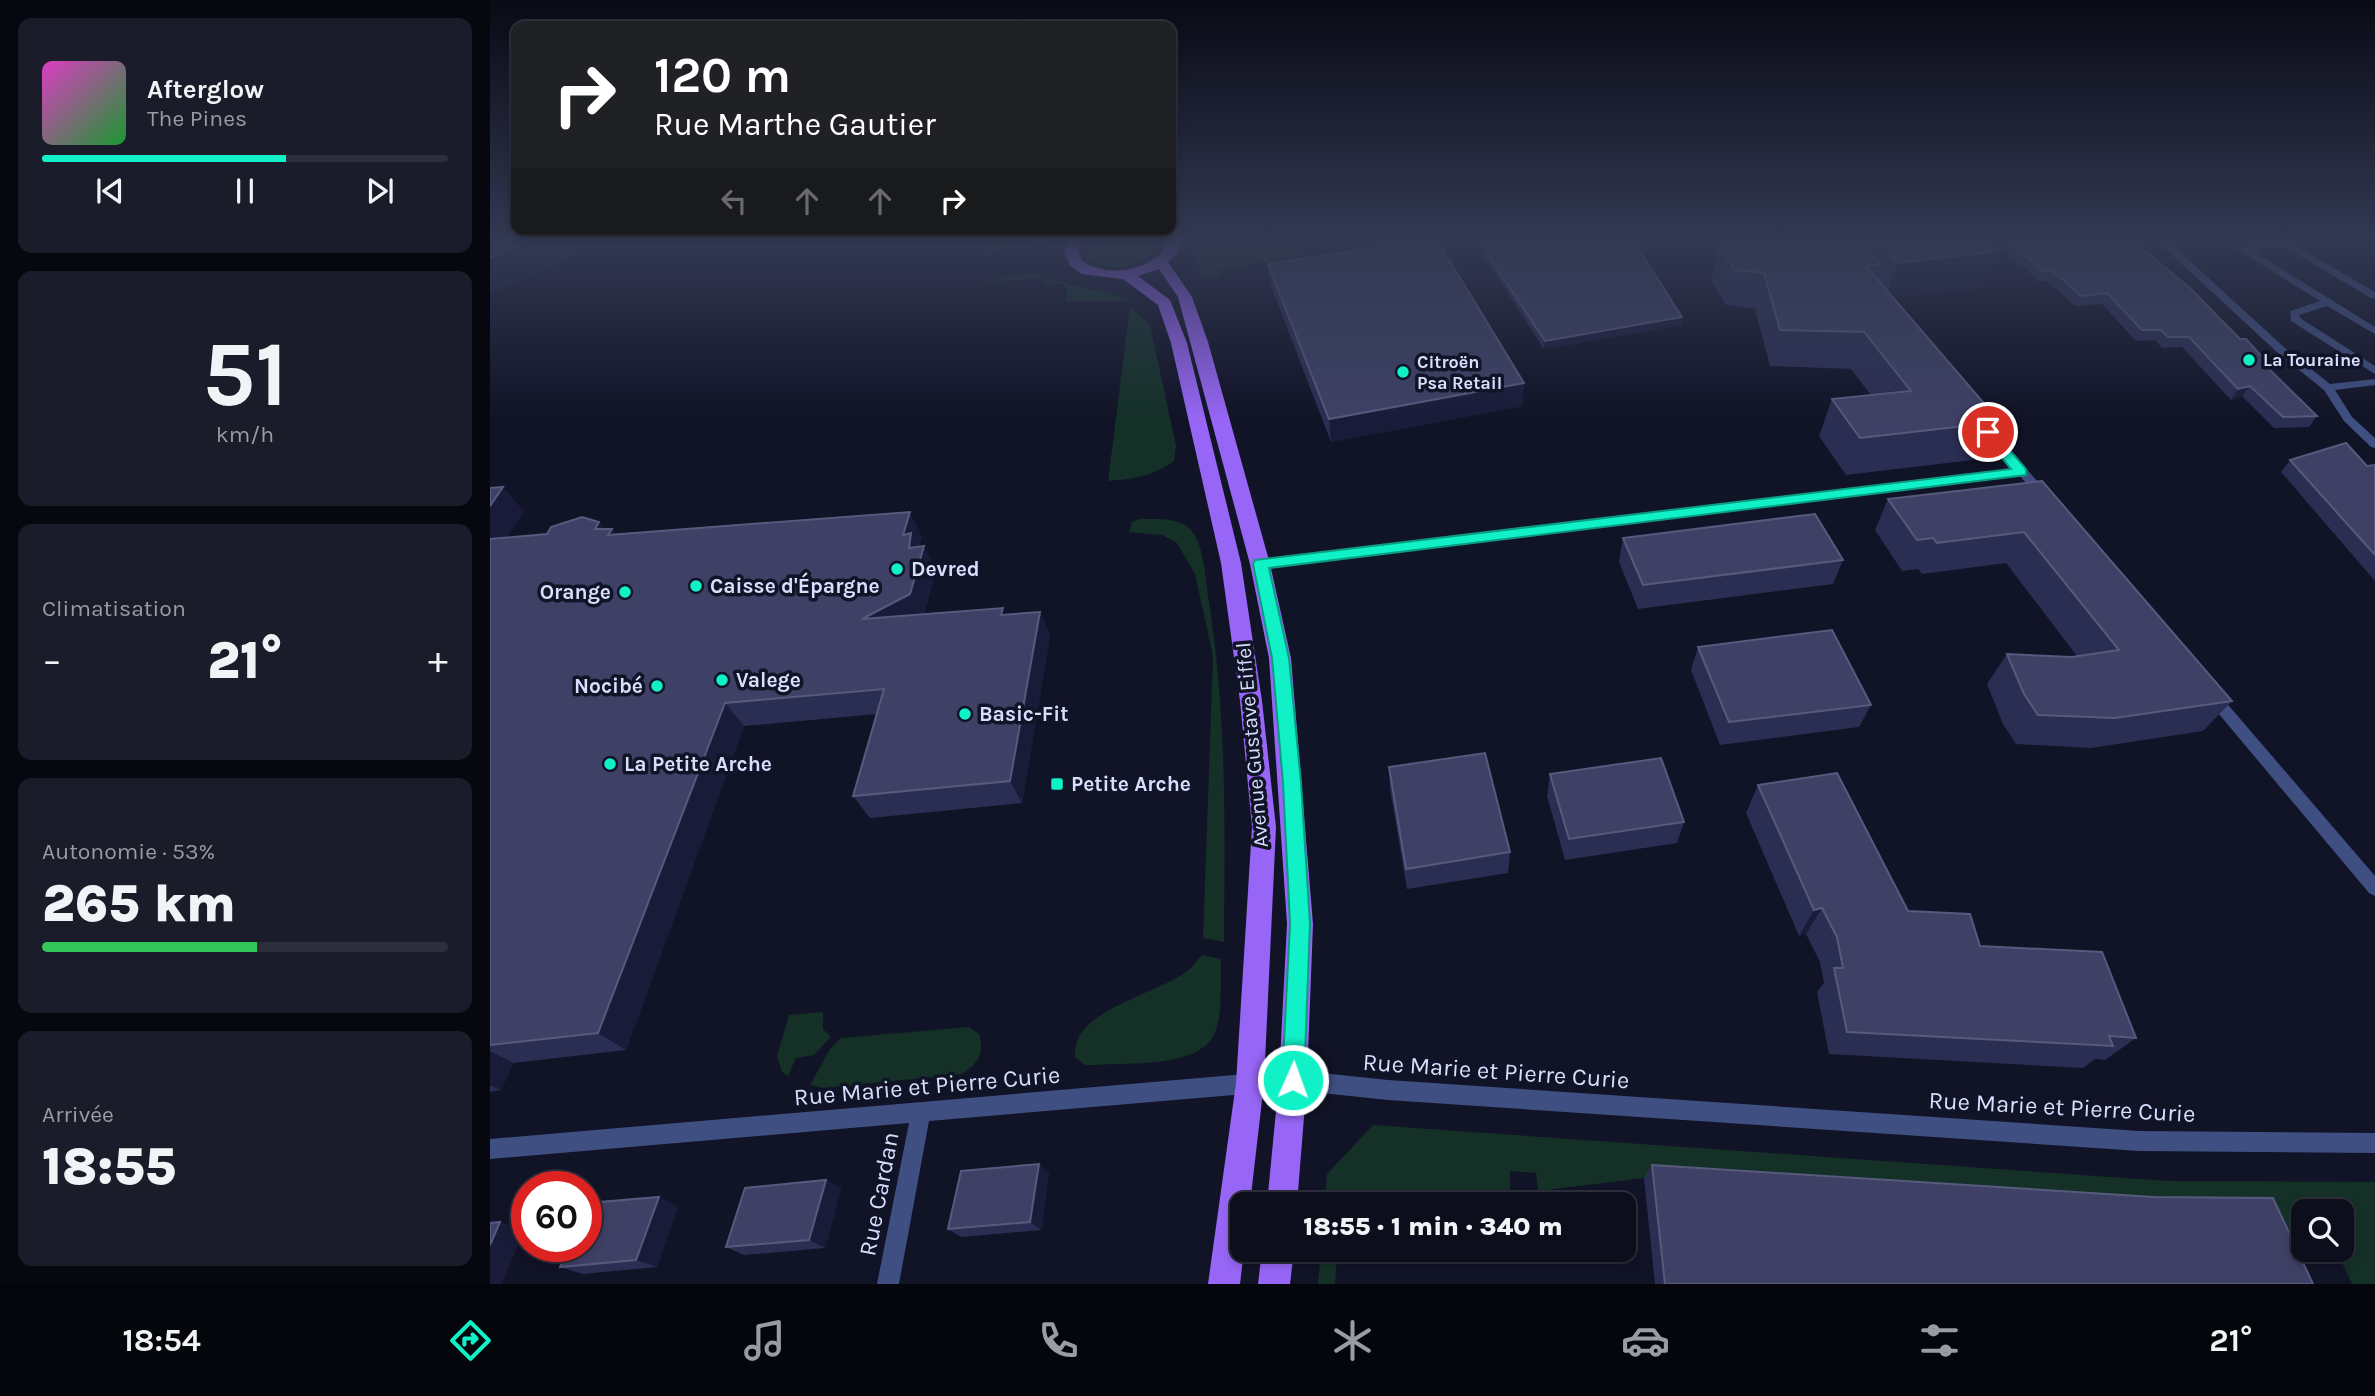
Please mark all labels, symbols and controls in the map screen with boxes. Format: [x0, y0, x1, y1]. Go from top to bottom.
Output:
text: 120 m [654, 47, 791, 104]
icon: right [539, 49, 630, 140]
text: Afterglow [147, 74, 264, 105]
text: The Pines [147, 105, 247, 132]
text: Rue Marthe Gautier [654, 106, 936, 143]
icon: previous [91, 172, 129, 210]
icon: pause [226, 172, 264, 210]
icon: next [361, 172, 399, 210]
icon: left [715, 182, 753, 220]
icon: ahead [788, 182, 826, 220]
icon: ahead [861, 182, 899, 220]
icon: right [934, 182, 972, 220]
text: 51 [202, 322, 288, 428]
place label: La Touraine [2263, 349, 2361, 371]
place label: Citroën Psa Retail [1417, 351, 1502, 394]
marker: La Touraine [2241, 352, 2257, 368]
marker: Citroën Psa Retail [1395, 364, 1411, 380]
pin [1958, 402, 2018, 462]
icon: arrive [1969, 413, 2007, 451]
text: km/h [216, 421, 274, 448]
place label: Devred [911, 557, 980, 581]
marker: Devred [889, 561, 905, 577]
place label: Caisse d'Épargne [710, 572, 880, 598]
marker: Caisse d'Épargne [688, 578, 704, 594]
place label: Orange [540, 580, 611, 604]
marker: Orange [617, 584, 633, 600]
text: Climatisation [42, 595, 186, 622]
text: 21° [207, 630, 283, 691]
text: − [42, 638, 62, 683]
text: + [428, 638, 448, 683]
street label: Avenue Gustave Eiffel [1231, 641, 1273, 849]
place label: Valege [736, 668, 801, 692]
marker: Valege [714, 672, 730, 688]
place label: Nocibé [574, 674, 643, 698]
marker: Nocibé [649, 678, 665, 694]
place label: Basic-Fit [979, 702, 1068, 726]
marker: Basic-Fit [957, 706, 973, 722]
place label: La Petite Arche [624, 752, 772, 776]
marker: La Petite Arche [602, 756, 618, 772]
place label: Petite Arche [1071, 772, 1191, 796]
marker: Petite Arche [1049, 776, 1065, 792]
text: Autonomie · 53% [42, 838, 215, 865]
text: 265 km [42, 873, 236, 934]
position arrow [1256, 1043, 1330, 1117]
street label: Rue Marie et Pierre Curie [1362, 1048, 1630, 1094]
street label: Rue Marie et Pierre Curie [793, 1060, 1061, 1112]
street label: Rue Marie et Pierre Curie [1928, 1086, 2196, 1128]
text: Arrivée [42, 1101, 114, 1128]
street label: Rue Cardan [853, 1130, 905, 1258]
text: 18:55 [42, 1136, 176, 1197]
speed limit sign: 60 [511, 1171, 602, 1262]
map controls [2291, 1199, 2354, 1262]
button: search [2291, 1199, 2354, 1262]
text: 18:55 · 1 min · 340 m [1303, 1211, 1563, 1242]
icon: directions [446, 1316, 495, 1365]
icon: music [740, 1316, 789, 1365]
icon: phone [1034, 1316, 1083, 1365]
icon: climate [1328, 1316, 1377, 1365]
icon: car [1621, 1316, 1670, 1365]
icon: filters [1915, 1316, 1964, 1365]
text: 18:54 [122, 1322, 201, 1359]
text: 21° [2209, 1322, 2253, 1359]

